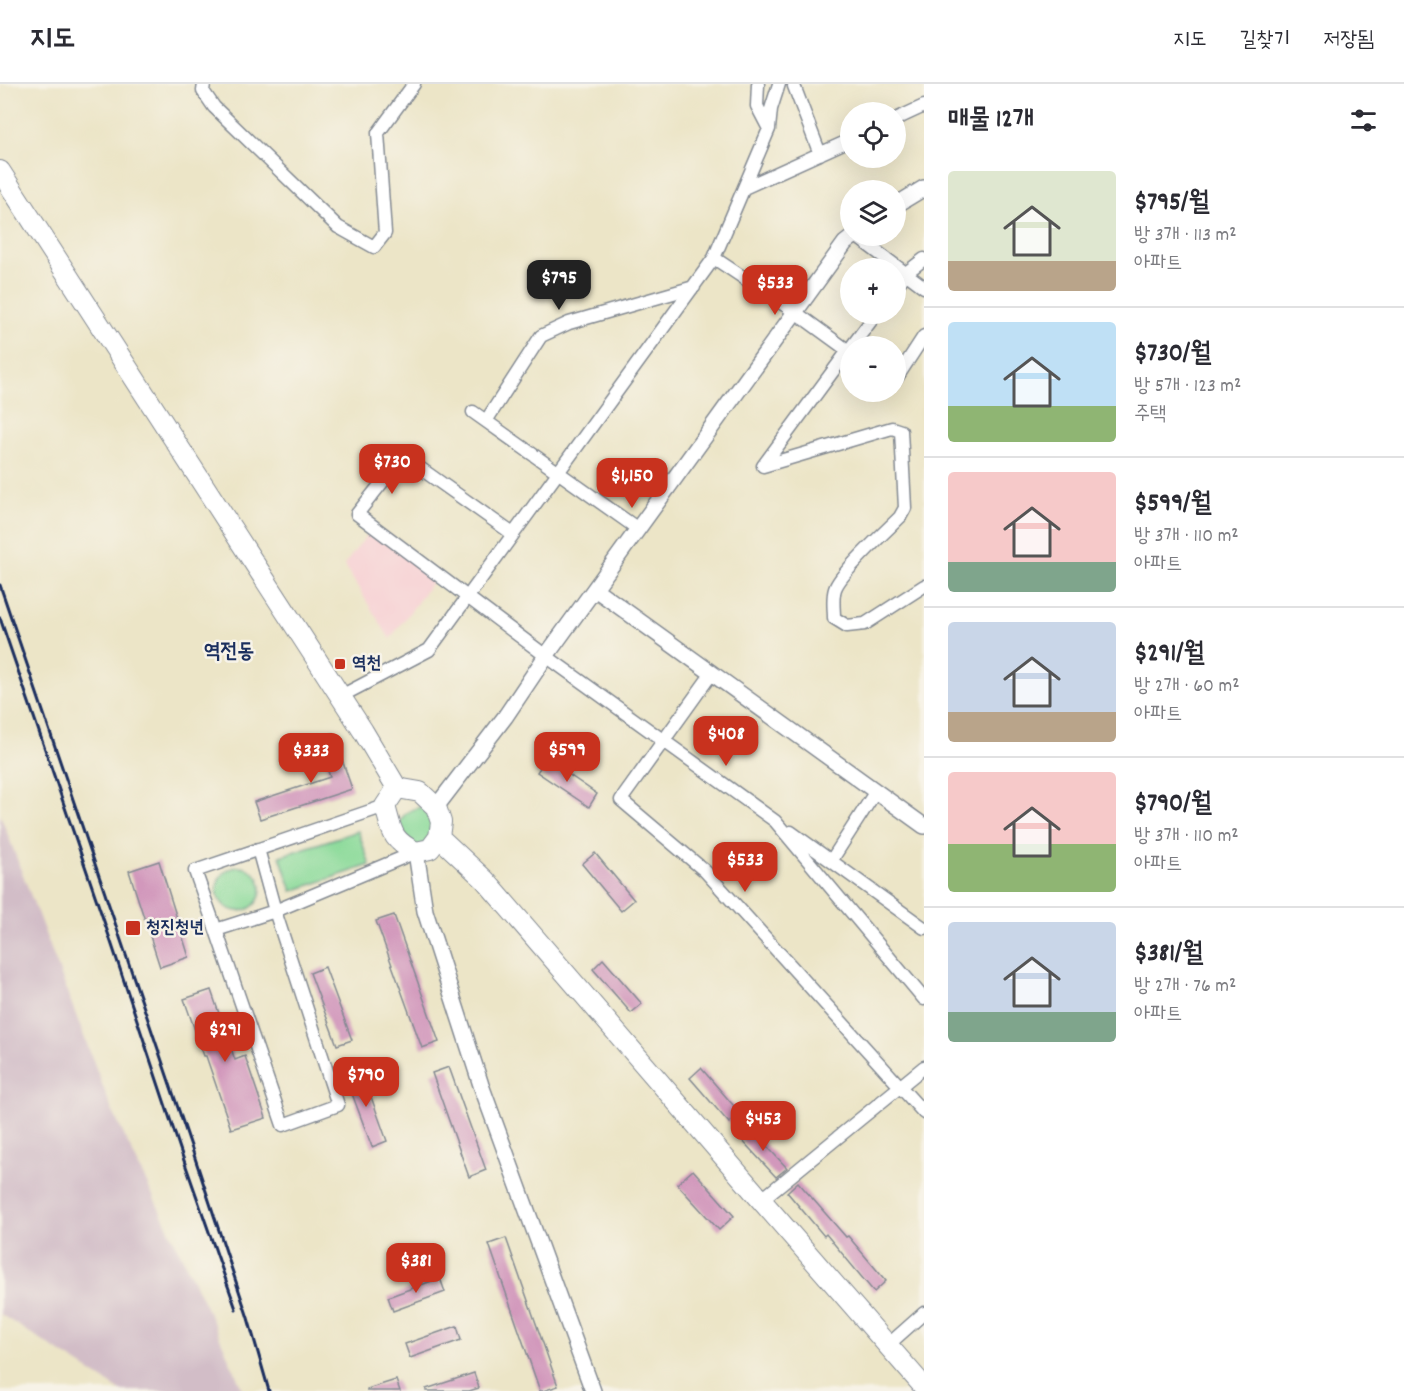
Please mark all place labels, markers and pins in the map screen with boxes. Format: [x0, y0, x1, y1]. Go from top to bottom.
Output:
pin: $795 [523, 260, 595, 311]
pin: $533 [739, 265, 811, 316]
pin: $730 [356, 444, 428, 495]
pin: $1,150 [583, 458, 681, 509]
place label: 역천 [352, 652, 381, 677]
marker: 역천 [333, 657, 347, 671]
pin: $408 [690, 716, 762, 767]
pin: $599 [531, 732, 603, 783]
pin: $333 [275, 733, 347, 784]
pin: $533 [709, 842, 781, 893]
place label: 청진청년 [146, 916, 204, 941]
marker: 청진청년 [124, 919, 142, 937]
pin: $291 [189, 1012, 261, 1063]
pin: $790 [330, 1057, 402, 1108]
pin: $453 [727, 1101, 799, 1152]
pin: $381 [380, 1243, 452, 1294]

